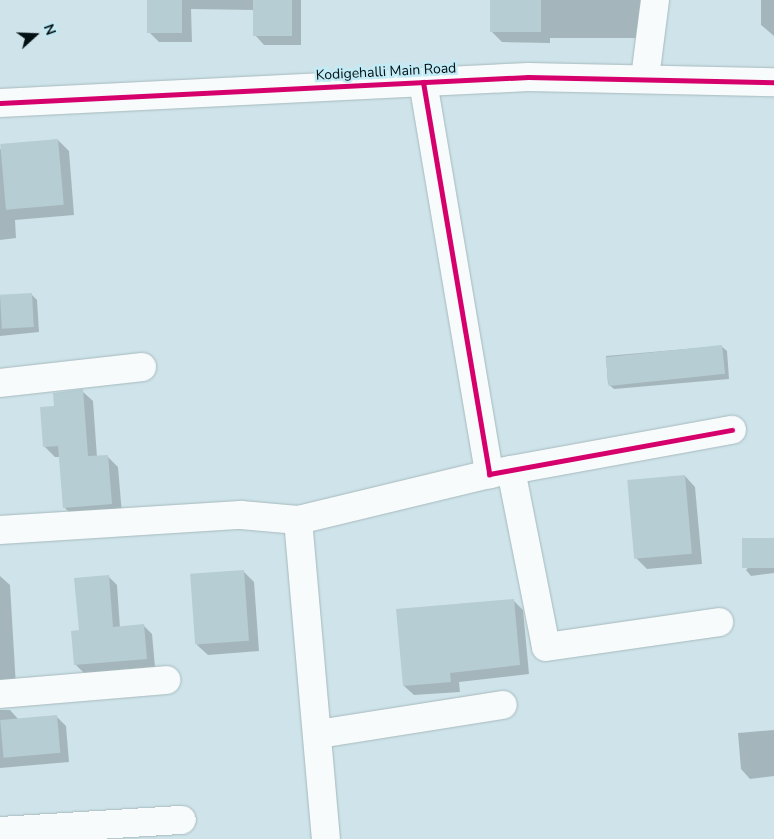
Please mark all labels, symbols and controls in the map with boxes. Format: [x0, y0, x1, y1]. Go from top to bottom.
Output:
north arrow [10, 10, 60, 60]
text: N [39, 22, 60, 38]
street label: Kodigehalli Main Road [315, 60, 457, 84]

